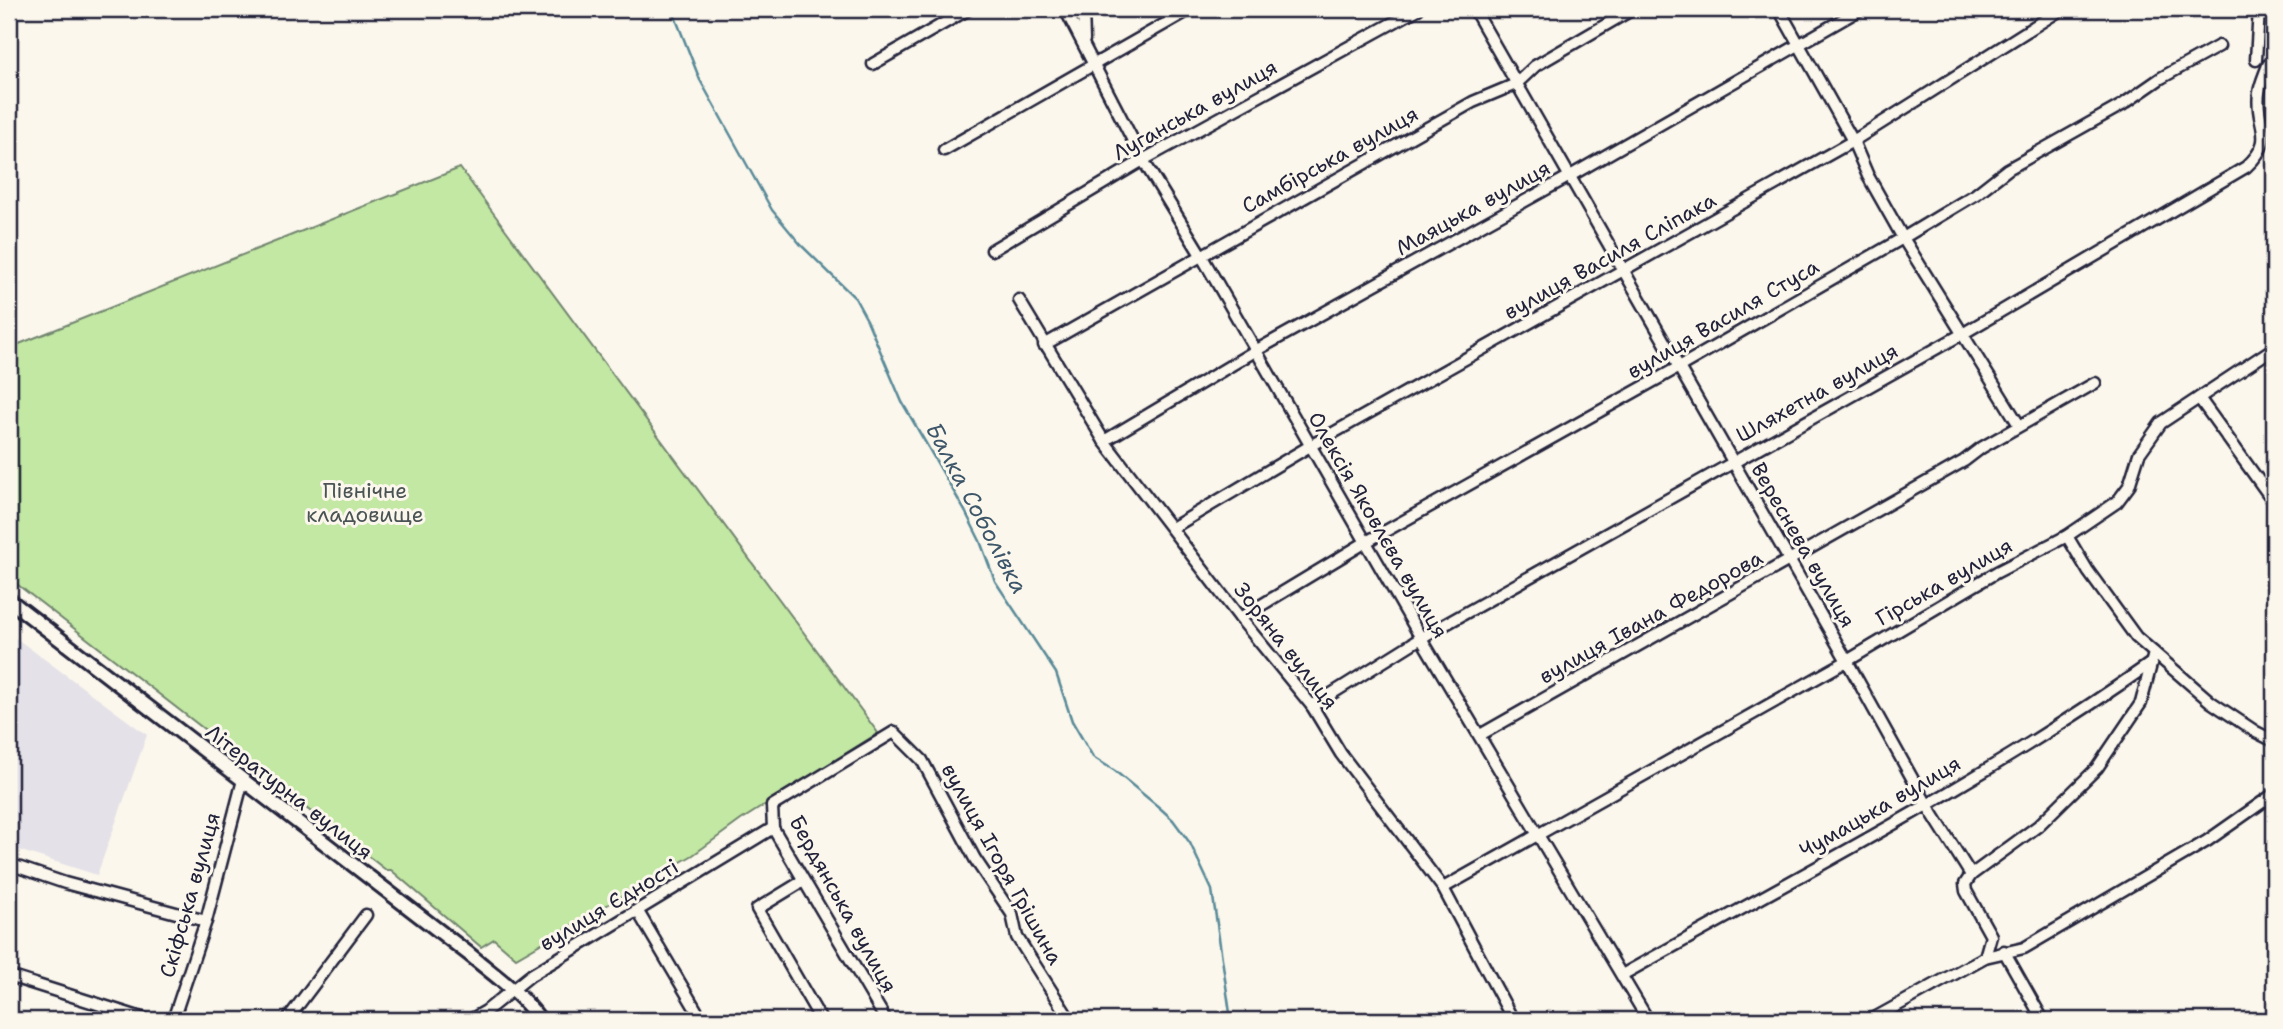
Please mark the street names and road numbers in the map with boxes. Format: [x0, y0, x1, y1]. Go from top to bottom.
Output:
street label: Луганська вулиця [1108, 53, 1282, 167]
street label: Самбірська вулиця [1237, 100, 1423, 220]
street label: Маяцька вулиця [1391, 154, 1555, 262]
street label: вулиця Василя Сліпака [1499, 186, 1721, 326]
street label: вулиця Василя Стуса [1622, 253, 1824, 385]
street label: Шляхетна вулиця [1731, 337, 1903, 449]
street label: Олексія Яковлєва вулиця [1302, 407, 1454, 643]
street label: Вереснева вулиця [1744, 457, 1862, 633]
street label: Гірська вулиця [1870, 531, 2018, 633]
street label: вулиця Івана Федорова [1534, 544, 1768, 690]
street label: Зоряна вулиця [1228, 577, 1344, 715]
street label: Літературна вулиця [200, 718, 378, 866]
street label: Чумацька вулиця [1794, 749, 1966, 865]
street label: вулиця Ігоря Грішина [935, 758, 1069, 970]
street label: Скіфська вулиця [153, 809, 227, 981]
street label: Бердянська вулиця [783, 810, 903, 998]
street label: вулиця Єдності [534, 852, 684, 958]

